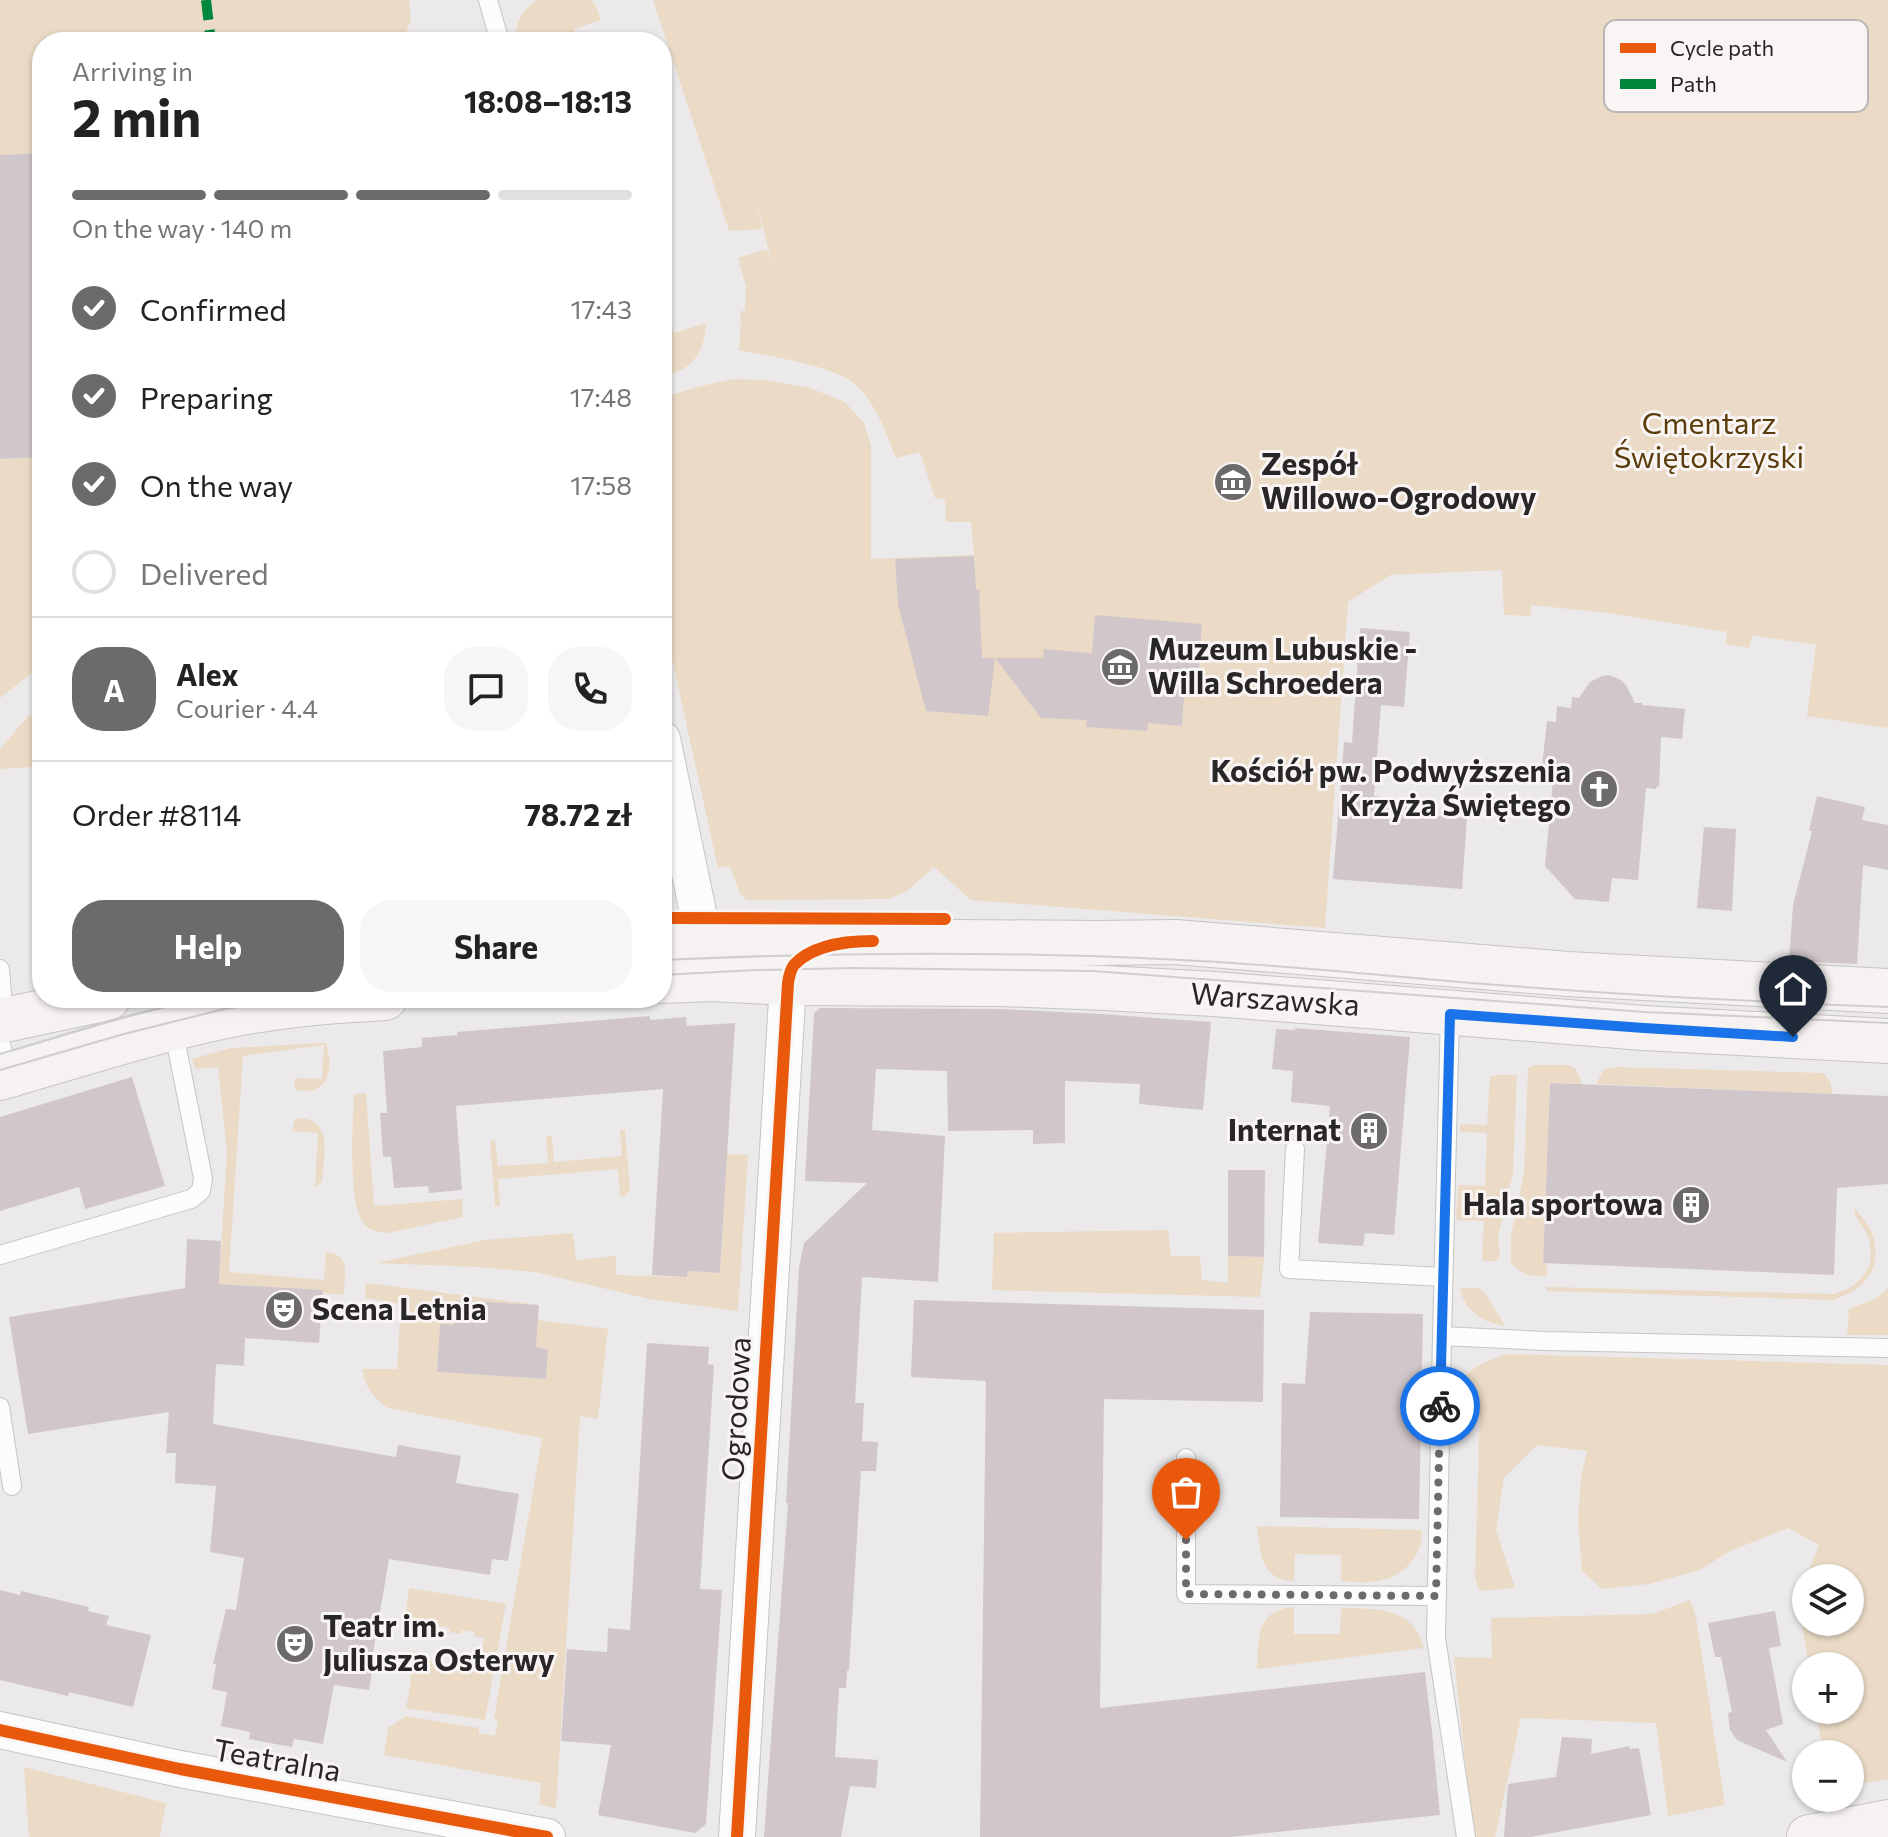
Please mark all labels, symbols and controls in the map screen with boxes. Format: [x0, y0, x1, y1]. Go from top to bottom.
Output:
legend [1604, 20, 1868, 112]
text: Cycle path [1670, 34, 1774, 61]
text: Arriving in [72, 55, 193, 86]
text: Path [1670, 70, 1717, 97]
text: 18:08–18:13 [464, 82, 632, 119]
text: 2 min [72, 84, 201, 148]
text: On the way · 140 m [72, 212, 292, 243]
icon: check [72, 286, 116, 330]
text: Confirmed [140, 290, 287, 327]
text: 17:43 [571, 293, 632, 324]
icon: check [72, 374, 116, 418]
text: Preparing [140, 378, 273, 415]
text: 17:48 [570, 381, 632, 412]
park label: Cmentarz Świętokrzyski [1614, 403, 1804, 474]
place label: Zespół Willowo-Ogrodowy [1261, 444, 1537, 515]
museum icon: Zespół Willowo-Ogrodowy [1212, 461, 1254, 503]
icon: check [72, 462, 116, 506]
text: On the way [140, 466, 293, 503]
text: 17:58 [570, 469, 632, 500]
text: Delivered [140, 554, 269, 591]
place label: Muzeum Lubuskie - Willa Schroedera [1148, 629, 1417, 700]
museum icon: Muzeum Lubuskie - Willa Schroedera [1099, 646, 1141, 688]
button: chat [444, 647, 528, 731]
button: phone [548, 647, 632, 731]
text: Alex [176, 655, 239, 692]
text: A [103, 671, 125, 708]
text: Courier · 4.4 [176, 692, 318, 723]
place label: Kościół pw. Podwyższenia Krzyża Świętego [1210, 751, 1571, 822]
church icon: Kościół pw. Podwyższenia Krzyża Świętego [1578, 768, 1620, 810]
text: Order #8114 [72, 795, 241, 832]
text: 78.72 zł [525, 795, 632, 832]
button: Help [72, 900, 344, 992]
button: Share [360, 900, 632, 992]
pin [1759, 955, 1827, 1037]
icon: home [1771, 967, 1815, 1011]
street label: Warszawska [1189, 973, 1361, 1022]
place label: Internat [1228, 1110, 1341, 1147]
building icon: Internat [1348, 1110, 1390, 1152]
place label: Hala sportowa [1463, 1184, 1663, 1221]
building icon: Hala sportowa [1670, 1184, 1712, 1226]
theatre icon: Scena Letnia [263, 1289, 305, 1331]
place label: Scena Letnia [312, 1289, 487, 1326]
street label: Ogrodowa [712, 1336, 757, 1482]
courier [1400, 1366, 1480, 1446]
icon: bike [1418, 1384, 1462, 1428]
pin [1152, 1458, 1220, 1540]
icon: bag [1164, 1470, 1208, 1514]
map controls [1792, 1564, 1864, 1812]
button: layers [1792, 1564, 1864, 1636]
place label: Teatr im. Juliusza Osterwy [323, 1606, 555, 1677]
theatre icon: Teatr im. Juliusza Osterwy [274, 1623, 316, 1665]
button: + [1792, 1652, 1864, 1724]
street label: Teatralna [211, 1729, 344, 1788]
button: − [1792, 1740, 1864, 1812]

